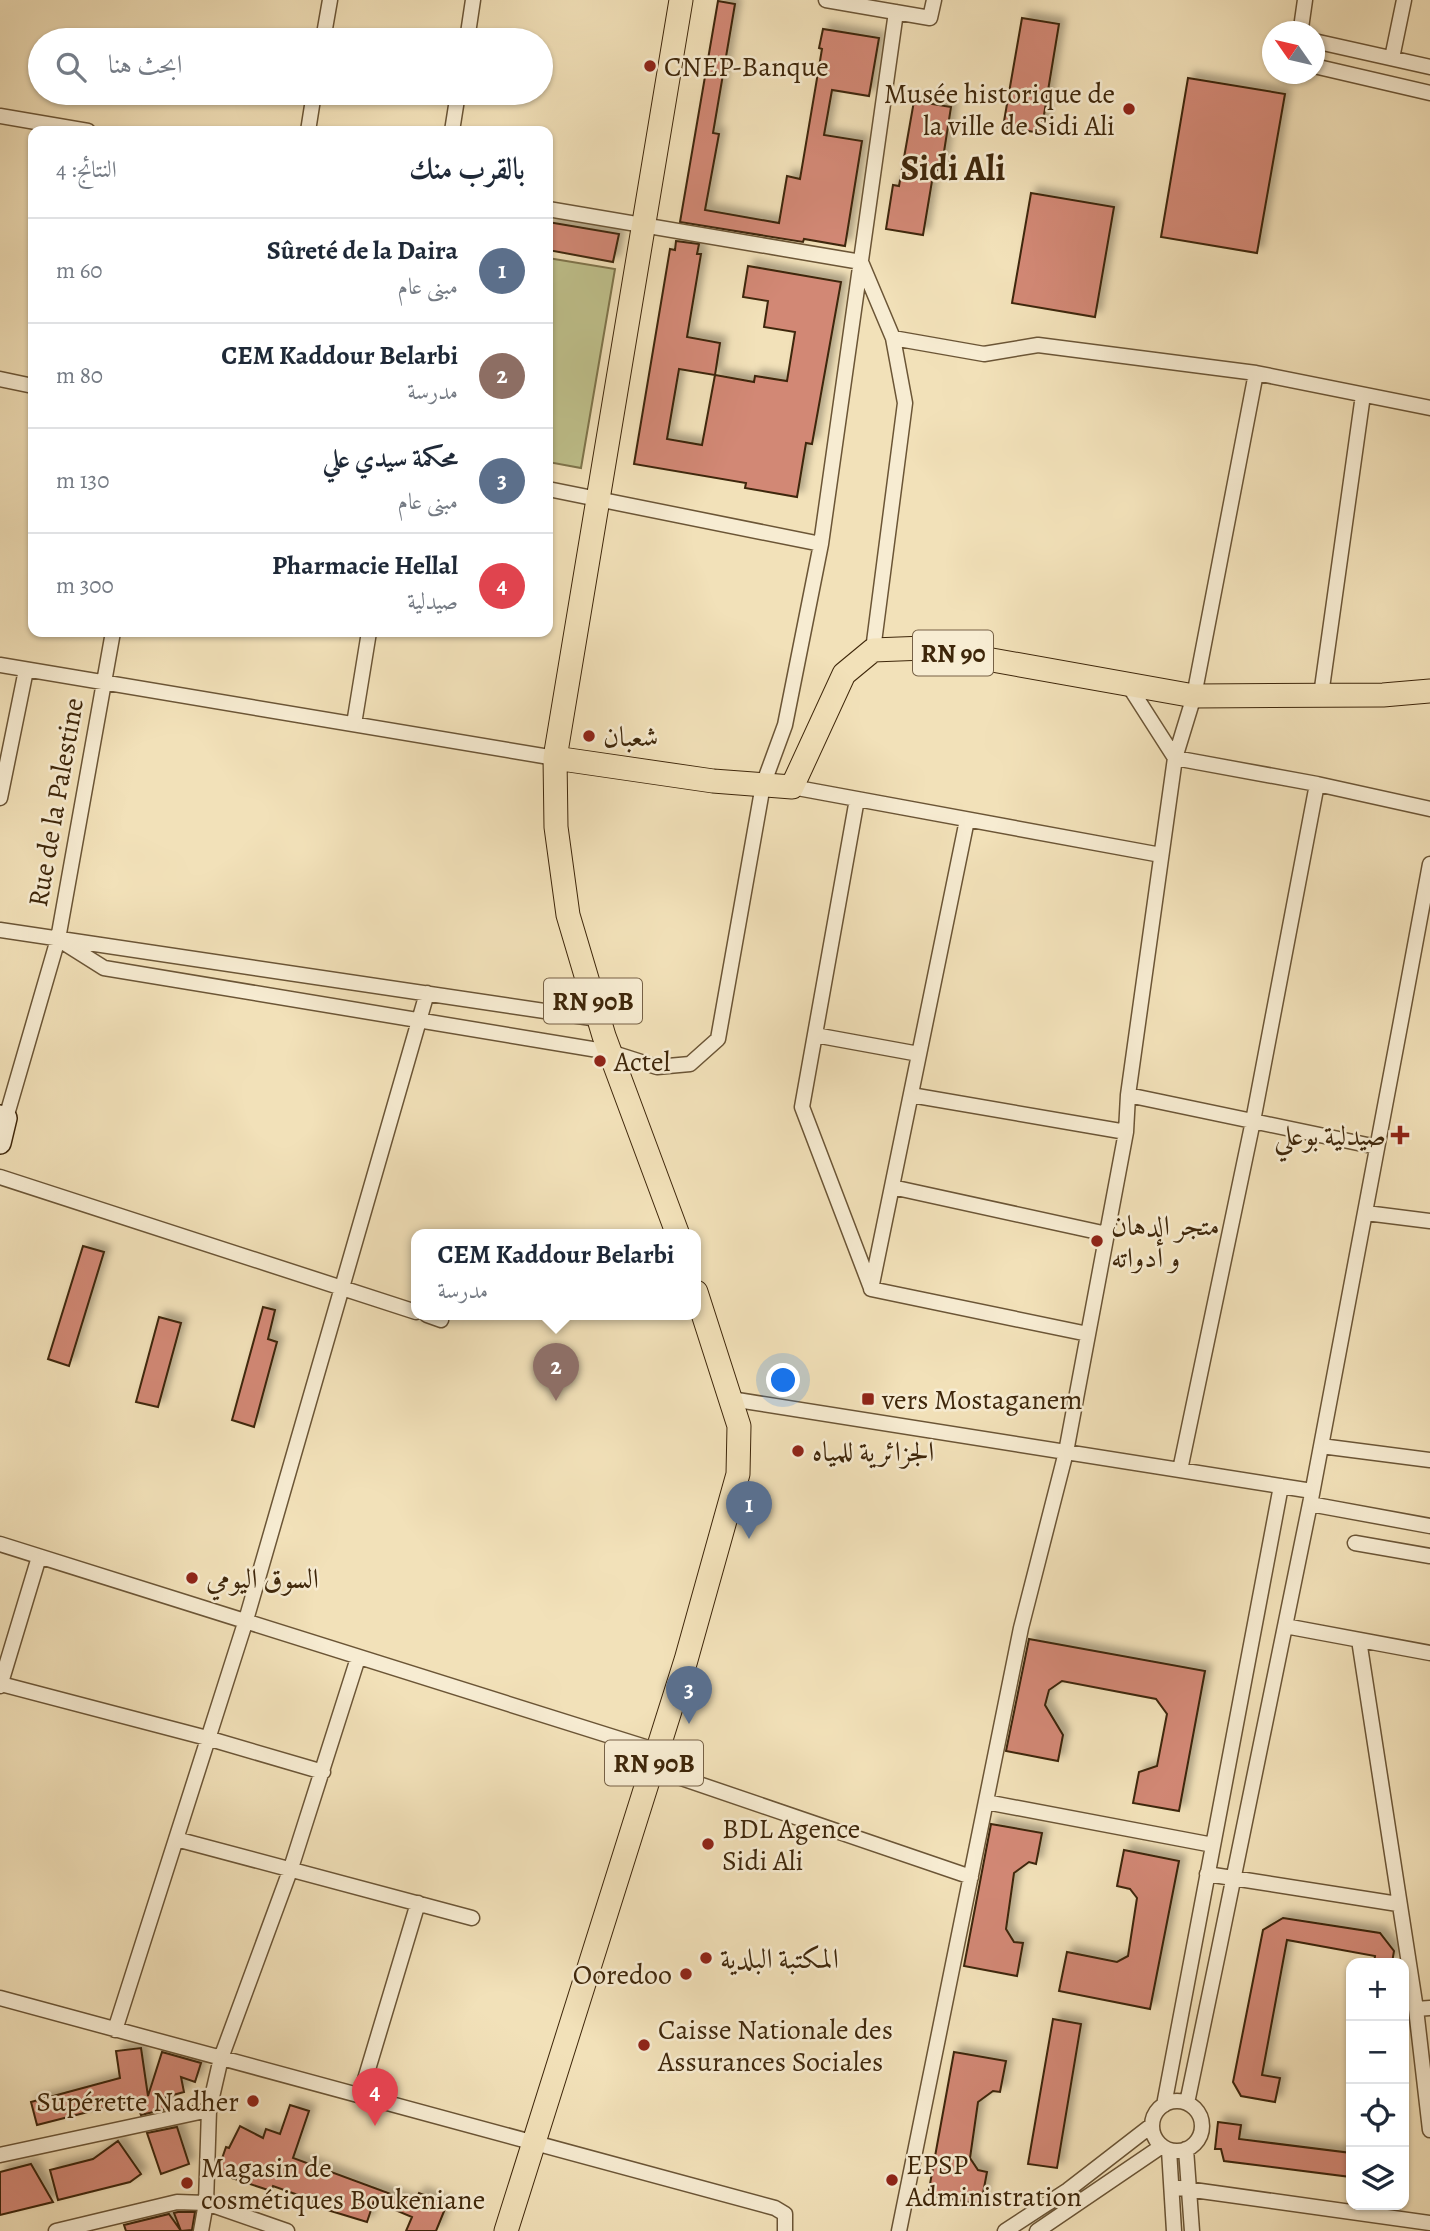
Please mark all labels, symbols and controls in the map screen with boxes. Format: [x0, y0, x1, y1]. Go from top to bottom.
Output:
north arrow [1262, 21, 1325, 84]
search box [28, 28, 553, 105]
text: ابحث هنا [108, 47, 183, 82]
icon: search [52, 48, 90, 86]
place label: CNEP-Banque [664, 48, 829, 86]
marker: CNEP-Banque [642, 58, 658, 74]
place label: Musée historique de la ville de Sidi Ali [884, 75, 1115, 145]
marker: Musée historique de la ville de Sidi Ali [1121, 101, 1137, 117]
district label: Sidi Ali [901, 144, 1005, 192]
text: بالقرب منك [409, 149, 525, 189]
text: النتائج: 4 [56, 154, 117, 185]
text: Sûreté de la Daira [267, 233, 458, 268]
text: 60 m [56, 255, 103, 286]
text: 1 [498, 255, 506, 286]
text: مبنى عام [398, 271, 458, 302]
text: CEM Kaddour Belarbi [221, 338, 458, 373]
text: 80 m [56, 360, 103, 391]
text: 2 [496, 360, 508, 391]
text: مدرسة [407, 376, 458, 407]
text: محكمة سيدي علي [322, 441, 458, 476]
text: 130 m [56, 465, 109, 496]
text: 3 [497, 465, 507, 496]
text: مبنى عام [398, 486, 458, 517]
text: Pharmacie Hellal [272, 548, 458, 583]
text: 300 m [56, 570, 114, 601]
text: 4 [497, 570, 507, 601]
text: صيدلية [407, 586, 458, 617]
road number: RN 90 [913, 631, 993, 676]
street label: Rue de la Palestine [19, 695, 93, 910]
place label: شعبان [603, 718, 658, 756]
marker: شعبان [581, 728, 597, 744]
road number: RN 90B [544, 978, 642, 1024]
place label: Actel [613, 1043, 671, 1081]
marker: Actel [592, 1053, 608, 1069]
place label: صيدلية بوعلي [1274, 1117, 1386, 1162]
marker: صيدلية بوعلي [1392, 1127, 1408, 1143]
place label: متجر الدهان و أدواته [1111, 1207, 1220, 1277]
popup [411, 1229, 701, 1320]
marker: متجر الدهان و أدواته [1089, 1233, 1105, 1249]
text: CEM Kaddour Belarbi [438, 1237, 674, 1272]
text: مدرسة [438, 1275, 488, 1306]
pin: 2 [533, 1343, 579, 1401]
your location [766, 1363, 800, 1397]
place label: vers Mostaganem [881, 1381, 1083, 1419]
marker: vers Mostaganem [860, 1391, 876, 1407]
place label: الجزائرية للمياه [812, 1433, 934, 1471]
marker: الجزائرية للمياه [790, 1443, 806, 1459]
pin: 1 [726, 1481, 772, 1539]
place label: السوق اليومي [206, 1560, 319, 1601]
marker: السوق اليومي [184, 1570, 200, 1586]
pin: 3 [666, 1666, 712, 1724]
road number: RN 90B [605, 1740, 703, 1786]
place label: BDL Agence Sidi Ali [722, 1810, 860, 1880]
marker: BDL Agence Sidi Ali [700, 1836, 716, 1852]
place label: المكتبة البلدية [720, 1940, 839, 1978]
marker: المكتبة البلدية [698, 1950, 714, 1966]
place label: Ooredoo [573, 1956, 672, 1994]
map controls [1346, 1958, 1409, 2210]
button: + [1346, 1958, 1409, 2021]
marker: Ooredoo [678, 1966, 694, 1982]
place label: Caisse Nationale des Assurances Sociales [657, 2011, 893, 2081]
button: − [1346, 2021, 1409, 2084]
marker: Caisse Nationale des Assurances Sociales [636, 2037, 652, 2053]
pin: 4 [352, 2068, 398, 2126]
place label: Supérette Nadher [36, 2083, 239, 2121]
button: locate [1346, 2084, 1409, 2147]
marker: Supérette Nadher [245, 2093, 261, 2109]
place label: EPSP Administration [905, 2146, 1082, 2216]
button: layers [1346, 2147, 1409, 2210]
place label: Magasin de cosmétiques Boukeniane [201, 2149, 485, 2219]
marker: EPSP Administration [884, 2172, 900, 2188]
marker: Magasin de cosmétiques Boukeniane [179, 2175, 195, 2191]

